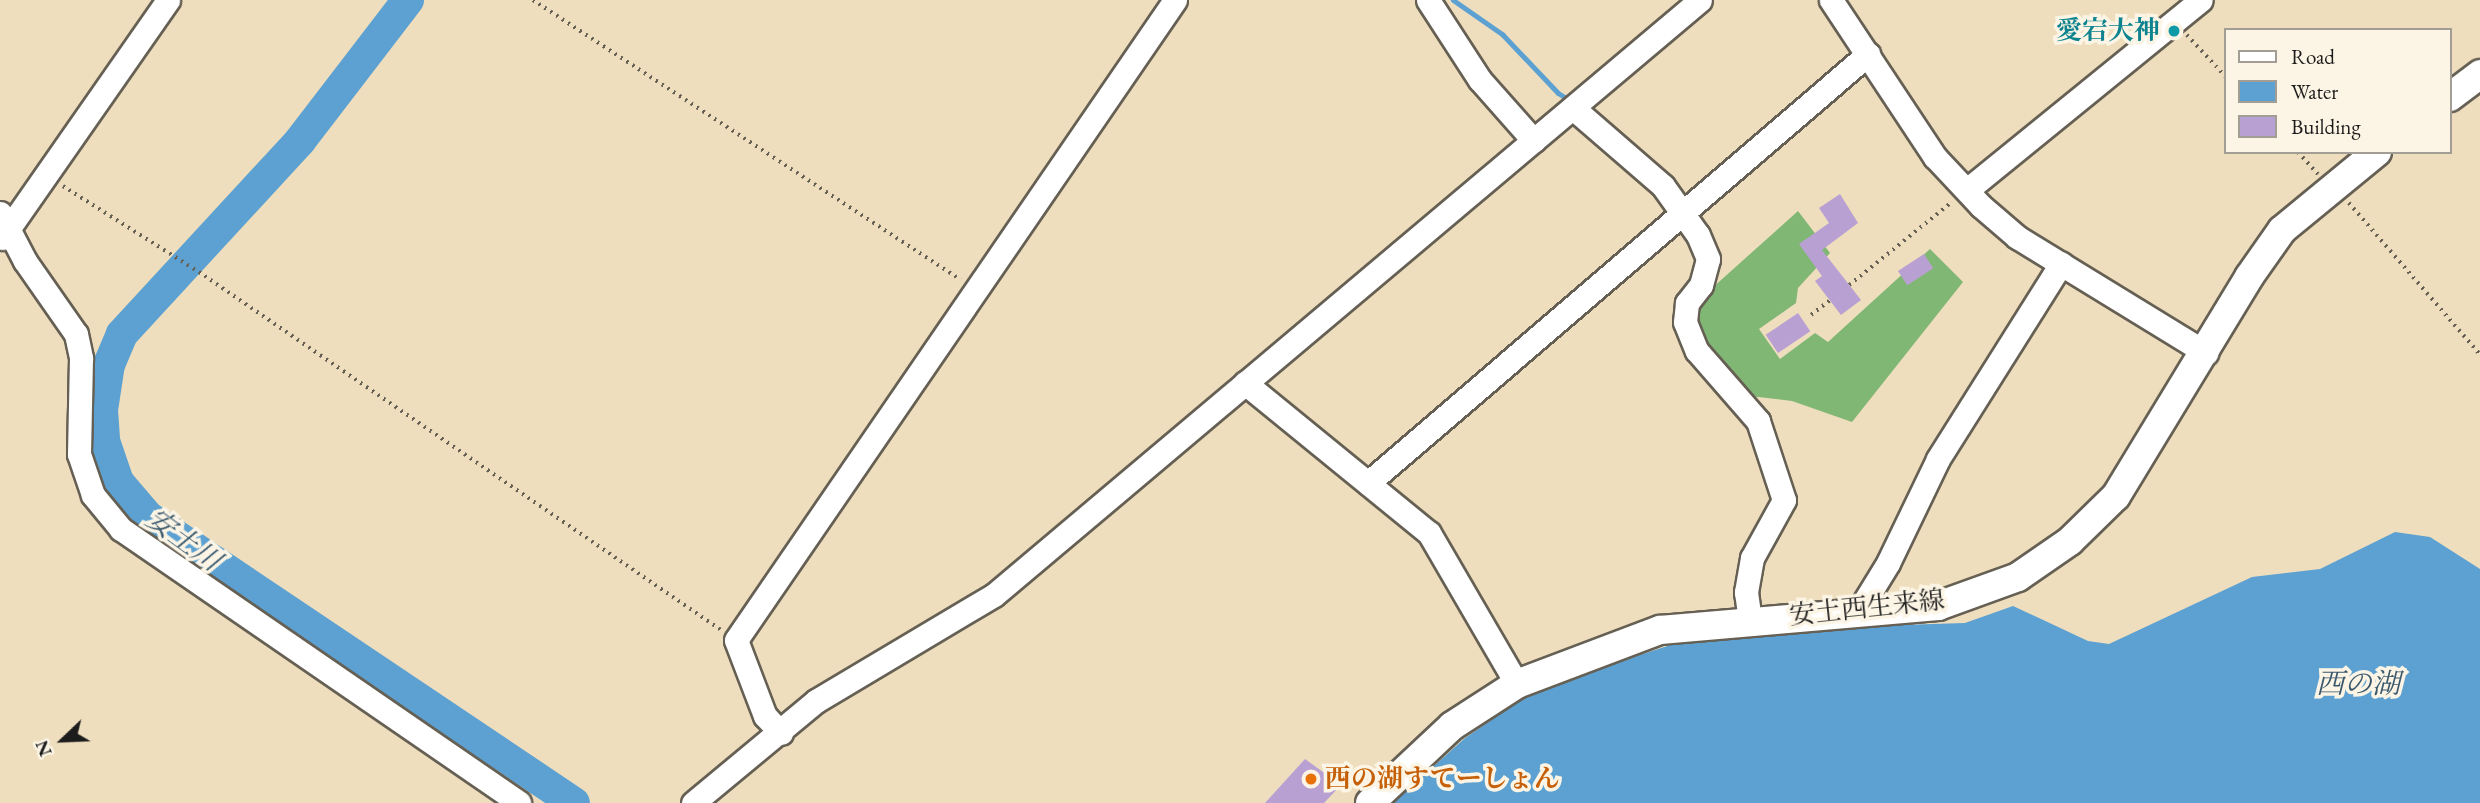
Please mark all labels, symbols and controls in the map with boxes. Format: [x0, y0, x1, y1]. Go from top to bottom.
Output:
place label: 愛宕大神 [2056, 15, 2160, 47]
marker: 愛宕大神 [2166, 23, 2182, 39]
legend [2224, 28, 2452, 154]
text: Road [2291, 43, 2335, 70]
text: Water [2291, 78, 2338, 105]
text: Building [2291, 113, 2361, 140]
water label: 安土川 [140, 501, 228, 577]
street label: 安土西生来線 [1788, 584, 1946, 632]
water label: 西の湖 [2316, 666, 2400, 700]
north arrow [28, 705, 98, 775]
text: N [29, 736, 58, 760]
place label: 西の湖すてーしょん [1325, 763, 1559, 795]
marker: 西の湖すてーしょん [1303, 771, 1319, 787]

